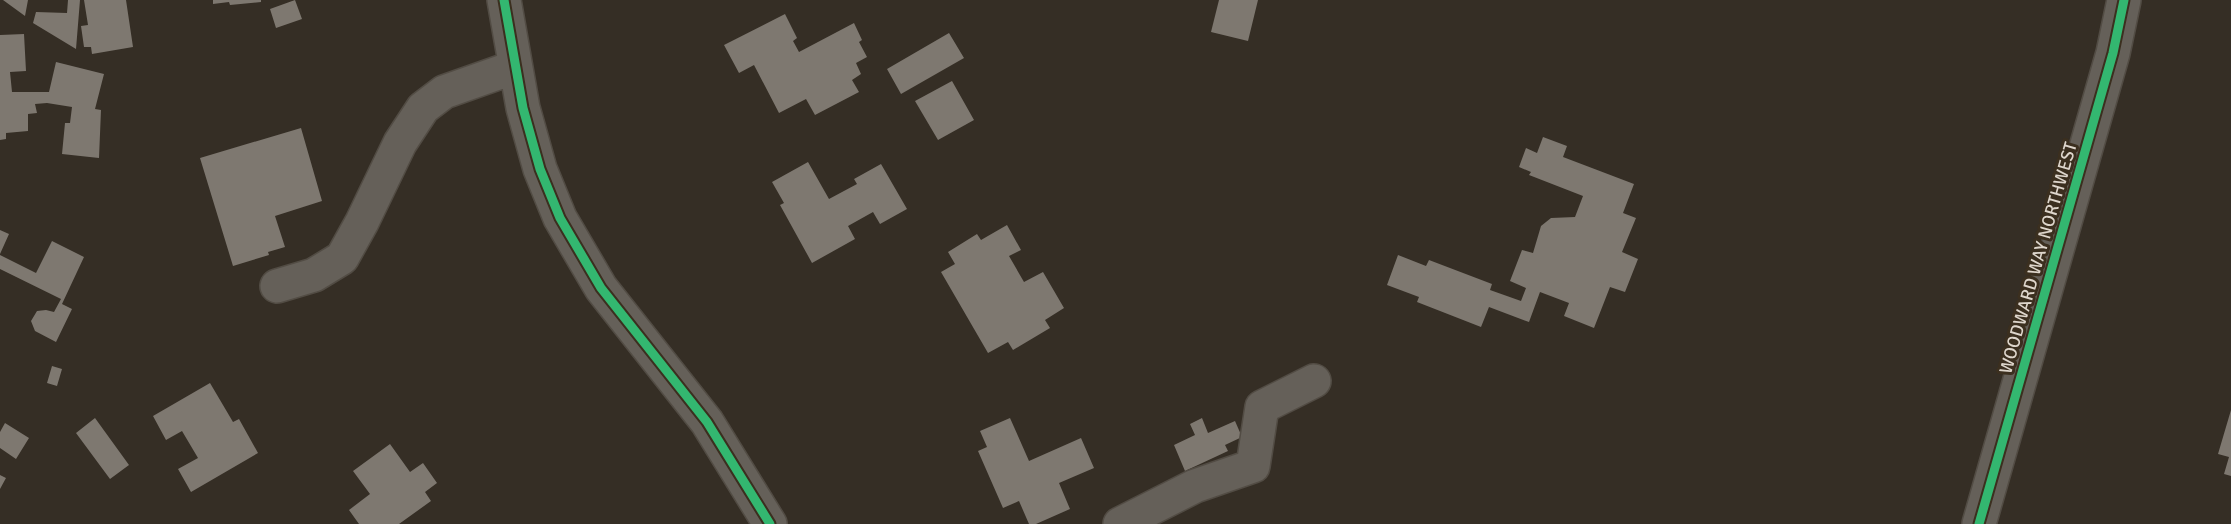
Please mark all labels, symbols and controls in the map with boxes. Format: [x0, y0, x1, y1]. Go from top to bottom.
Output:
street label: WOODWARD WAY NORTHWEST [1994, 139, 2082, 376]

